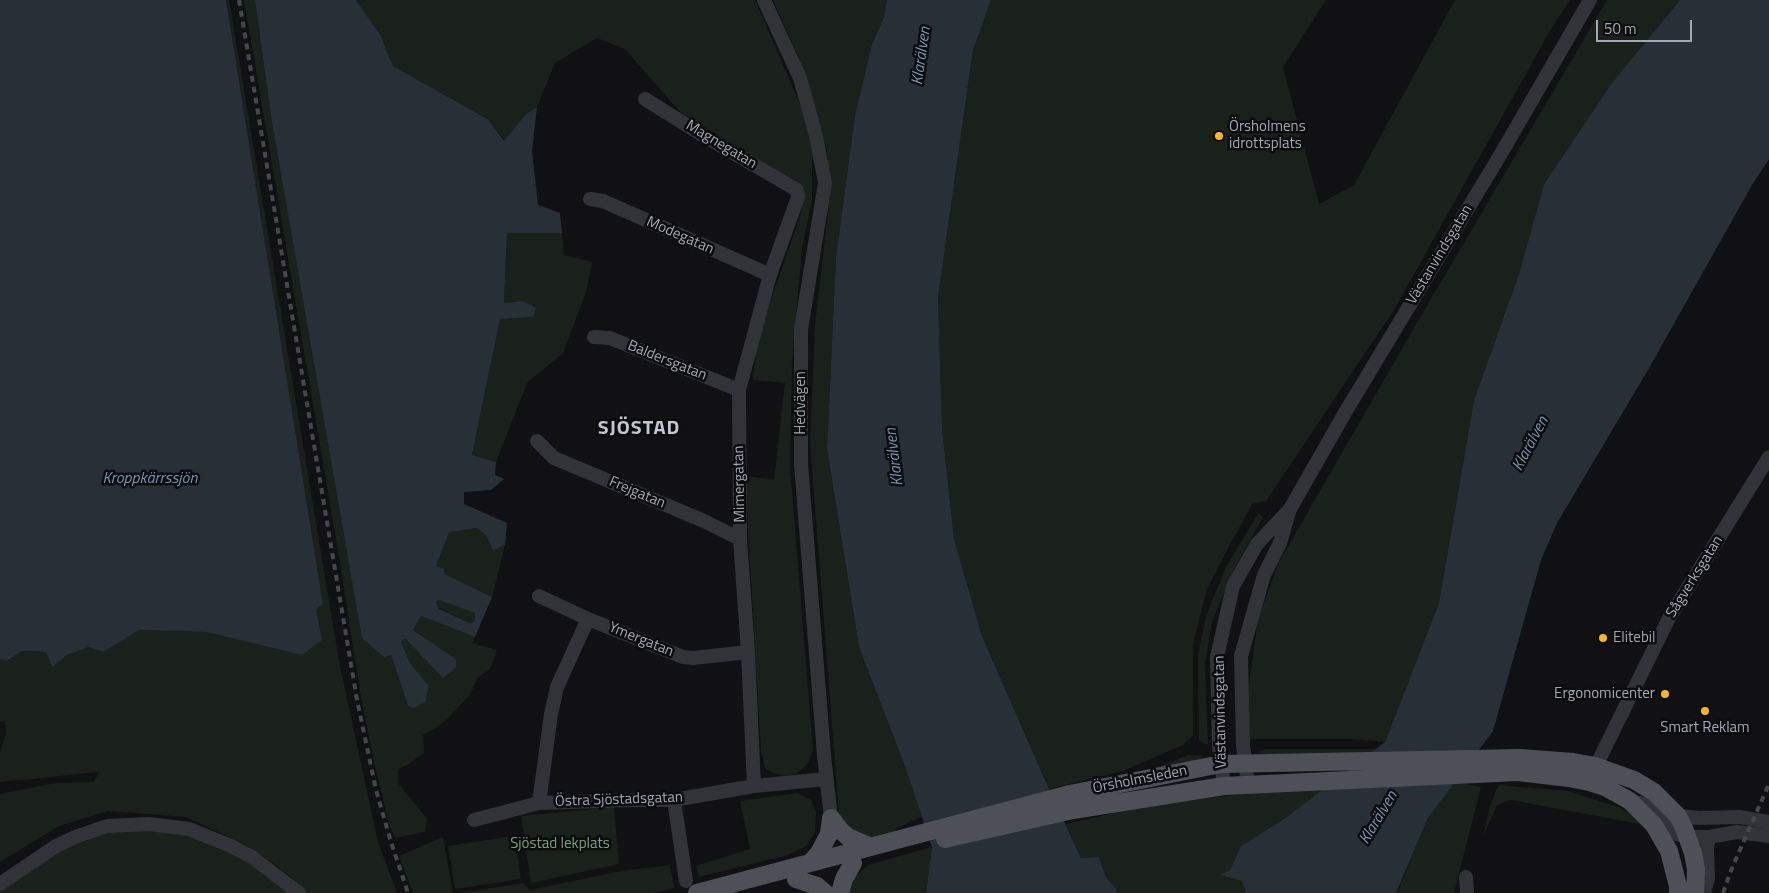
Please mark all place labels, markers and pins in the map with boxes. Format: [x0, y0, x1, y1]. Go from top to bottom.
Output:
place label: Örsholmens idrottsplats [1229, 118, 1306, 153]
marker: Örsholmens idrottsplats [1213, 130, 1225, 142]
place label: Elitebil [1613, 629, 1656, 647]
marker: Elitebil [1597, 632, 1609, 644]
place label: Ergonomicenter [1554, 685, 1655, 703]
marker: Ergonomicenter [1659, 688, 1671, 700]
marker: Smart Reklam [1699, 705, 1711, 717]
place label: Smart Reklam [1660, 719, 1750, 737]

